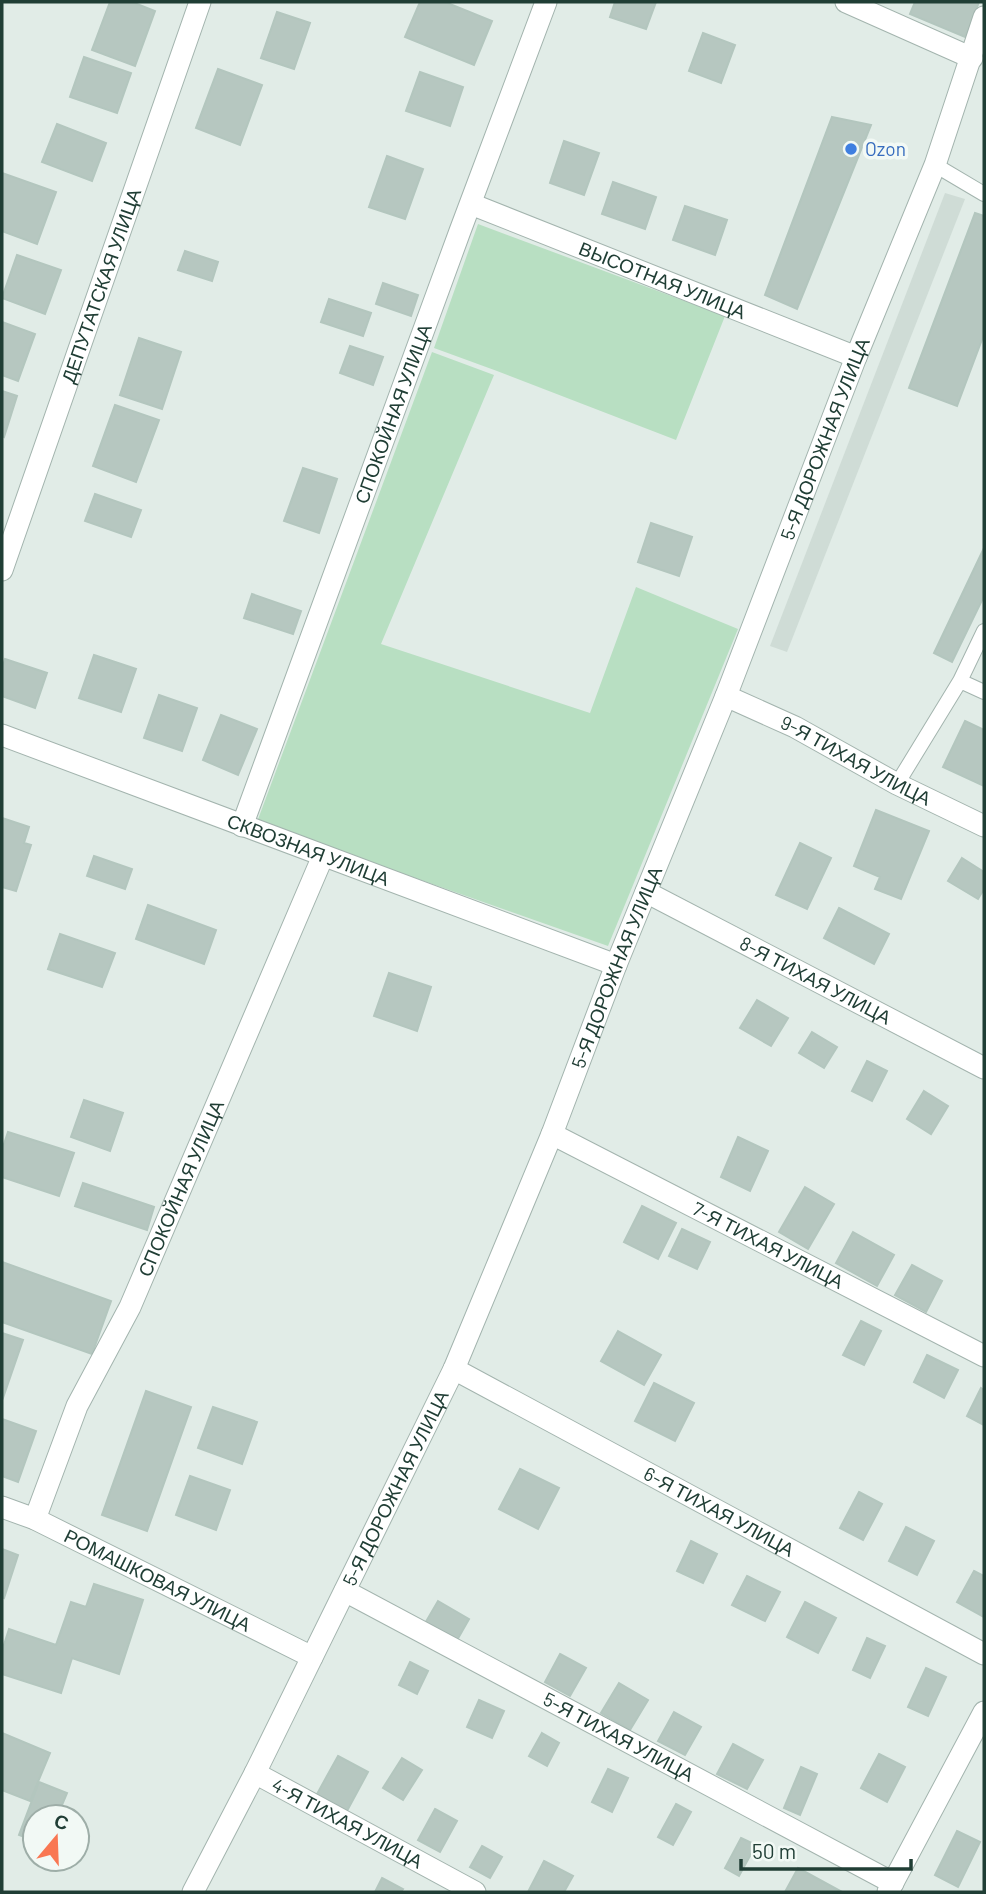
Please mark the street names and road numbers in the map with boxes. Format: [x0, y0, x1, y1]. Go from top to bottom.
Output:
street label: ДЕПУТАТСКАЯ УЛИЦА [56, 185, 145, 386]
street label: ВЫСОТНАЯ УЛИЦА [576, 236, 750, 323]
street label: СПОКОЙНАЯ УЛИЦА [349, 320, 436, 507]
street label: 5-Я ДОРОЖНАЯ УЛИЦА [775, 334, 874, 543]
street label: 9-Я ТИХАЯ УЛИЦА [777, 710, 935, 810]
street label: СКВОЗНАЯ УЛИЦА [224, 808, 393, 890]
street label: 5-Я ДОРОЖНАЯ УЛИЦА [566, 862, 666, 1071]
street label: 8-Я ТИХАЯ УЛИЦА [736, 931, 895, 1029]
street label: СПОКОЙНАЯ УЛИЦА [132, 1096, 228, 1280]
street label: 7-Я ТИХАЯ УЛИЦА [689, 1196, 848, 1293]
street label: 5-Я ДОРОЖНАЯ УЛИЦА [337, 1386, 453, 1589]
street label: 6-Я ТИХАЯ УЛИЦА [640, 1461, 799, 1561]
street label: РОМАШКОВАЯ УЛИЦА [61, 1524, 255, 1636]
street label: 5-Я ТИХАЯ УЛИЦА [540, 1687, 698, 1786]
street label: 4-Я ТИХАЯ УЛИЦА [268, 1772, 427, 1873]

